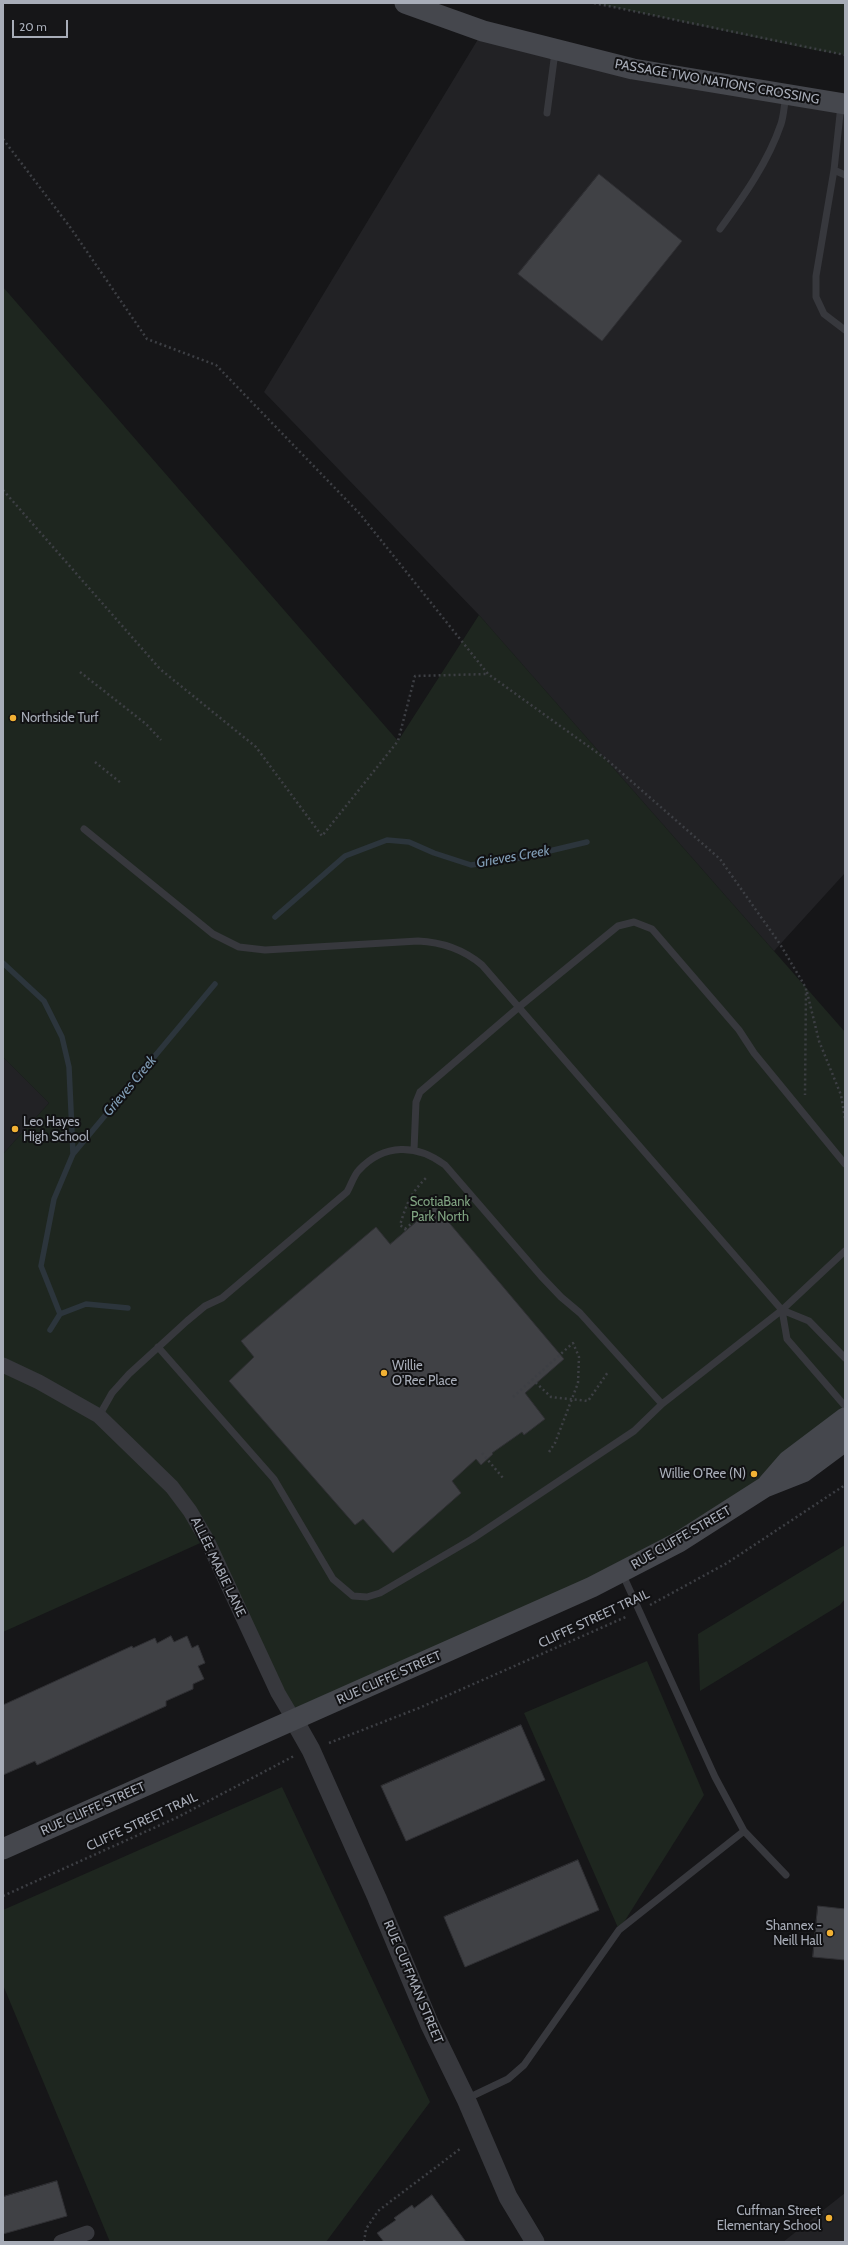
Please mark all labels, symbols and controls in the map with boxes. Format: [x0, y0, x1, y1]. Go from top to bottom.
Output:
scale bar [14, 12, 70, 38]
text: 20 m [19, 19, 47, 34]
street label: PASSAGE TWO NATIONS CROSSING [613, 56, 821, 108]
place label: Northside Turf [21, 710, 99, 726]
marker: Northside Turf [8, 713, 18, 723]
water label: Grieves Creek [475, 842, 551, 872]
water label: Grieves Creek [100, 1052, 160, 1120]
place label: Leo Hayes High School [23, 1114, 89, 1145]
marker: Leo Hayes High School [10, 1124, 20, 1134]
park label: ScotiaBank Park North [410, 1194, 470, 1225]
place label: Willie O'Ree Place [392, 1358, 457, 1389]
marker: Willie O'Ree Place [379, 1368, 389, 1378]
place label: Willie O'Ree (N) [659, 1466, 746, 1482]
marker: Willie O'Ree (N) [749, 1469, 759, 1479]
street label: RUE CLIFFE STREET [628, 1503, 734, 1573]
street label: ALLÉE MABIE LANE [187, 1515, 249, 1619]
street label: CLIFFE STREET TRAIL [536, 1586, 652, 1652]
street label: RUE CLIFFE STREET [334, 1648, 444, 1708]
street label: RUE CLIFFE STREET [38, 1779, 148, 1839]
street label: CLIFFE STREET TRAIL [84, 1789, 200, 1855]
street label: RUE CUFFMAN STREET [380, 1918, 446, 2046]
place label: Shannex - Neill Hall [765, 1918, 822, 1949]
marker: Shannex - Neill Hall [825, 1928, 835, 1938]
place label: Cuffman Street Elementary School [717, 2203, 821, 2234]
marker: Cuffman Street Elementary School [824, 2213, 834, 2223]

